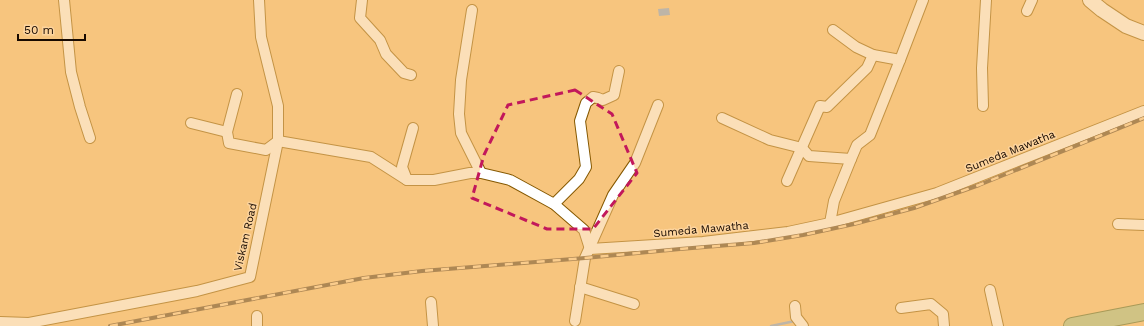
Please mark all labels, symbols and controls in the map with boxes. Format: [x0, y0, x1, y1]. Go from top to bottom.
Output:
scale bar [18, 16, 85, 42]
text: 50 m [24, 23, 54, 37]
street label: Sumeda Mawatha [964, 128, 1057, 175]
street label: Viskam Road [231, 202, 260, 272]
street label: Sumeda Mawatha [653, 219, 749, 240]

